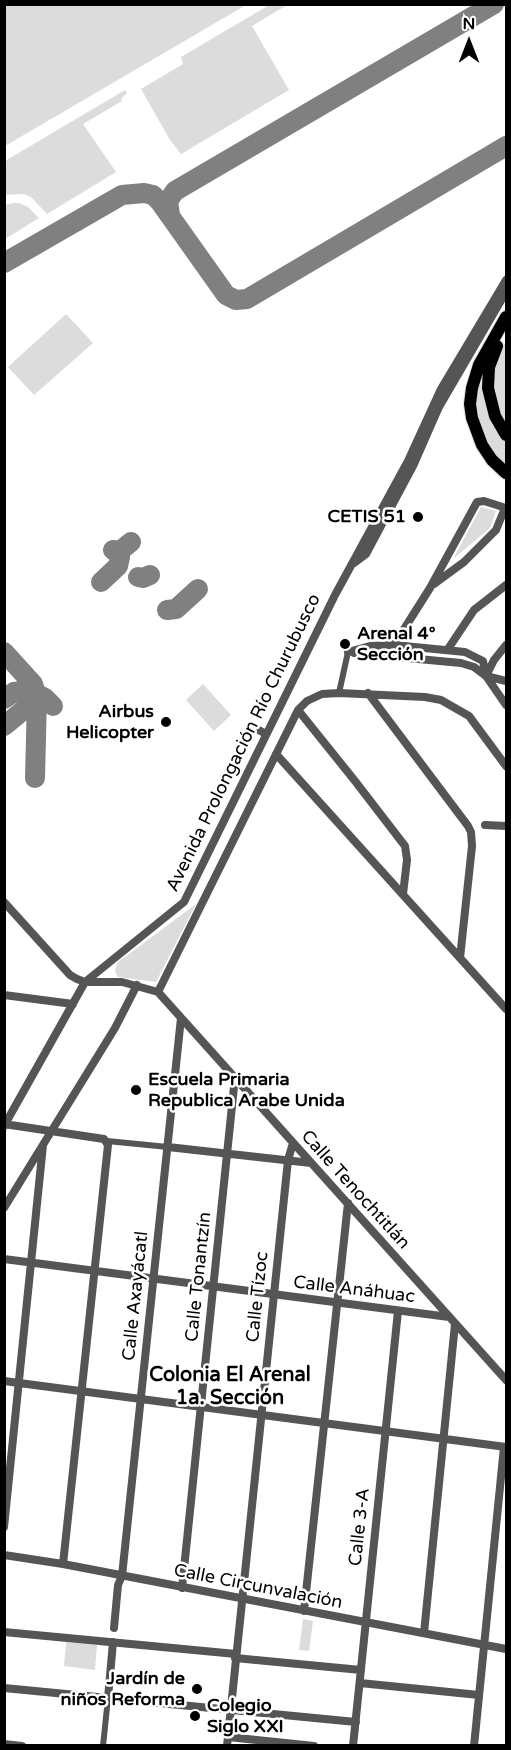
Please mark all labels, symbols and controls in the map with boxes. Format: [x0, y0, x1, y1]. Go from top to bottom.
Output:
north arrow [439, 12, 499, 72]
text: N [463, 14, 475, 34]
place label: CETIS 51 [328, 506, 406, 528]
marker: CETIS 51 [411, 510, 425, 524]
street label: Avenida Prolongación Río Churubusco [162, 591, 326, 895]
place label: Arenal 4° Sección [357, 623, 435, 666]
marker: Arenal 4° Sección [338, 637, 352, 651]
place label: Airbus Helicopter [66, 701, 154, 744]
marker: Airbus Helicopter [159, 715, 173, 729]
place label: Escuela Primaria Republica Arabe Unida [148, 1069, 345, 1112]
marker: Escuela Primaria Republica Arabe Unida [129, 1083, 143, 1097]
street label: Calle Tenochtitlán [296, 1126, 414, 1254]
street label: Calle Tonantzín [181, 1211, 217, 1343]
street label: Calle Axayácatl [118, 1230, 154, 1362]
street label: Calle Tízoc [242, 1251, 274, 1343]
street label: Calle Anáhuac [292, 1272, 416, 1308]
district label: Colonia El Arenal 1a. Sección [149, 1364, 311, 1411]
street label: Calle 3-A [345, 1487, 375, 1567]
street label: Calle Circunvalación [172, 1560, 344, 1614]
place label: Jardín de niños Reforma [60, 1668, 185, 1710]
marker: Jardín de niños Reforma [190, 1682, 204, 1696]
place label: Colegio Siglo XXI [207, 1695, 284, 1738]
marker: Colegio Siglo XXI [188, 1709, 202, 1723]

